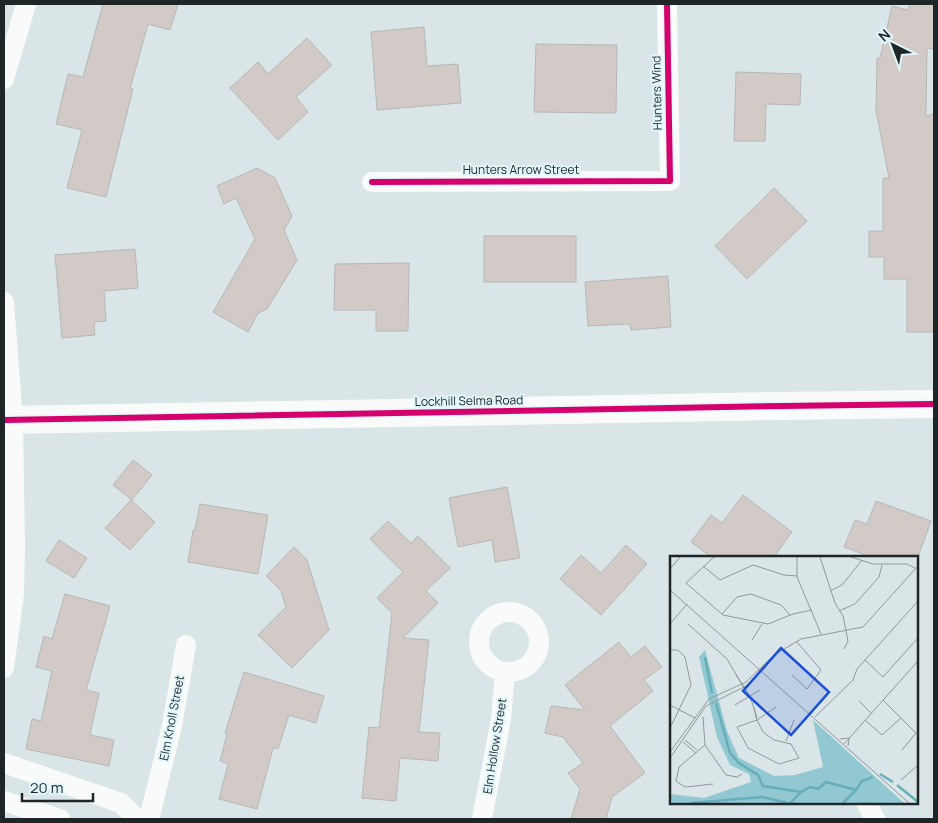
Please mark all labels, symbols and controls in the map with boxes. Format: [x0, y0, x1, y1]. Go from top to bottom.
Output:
north arrow [868, 20, 918, 70]
text: N [874, 25, 894, 45]
street label: Hunters Wind [647, 55, 666, 131]
street label: Hunters Arrow Street [463, 161, 580, 178]
street label: Lockhill Selma Road [415, 391, 523, 410]
inset map [670, 556, 918, 803]
street label: Elm Knoll Street [155, 674, 188, 762]
street label: Elm Hollow Street [479, 697, 511, 795]
scale bar [22, 770, 94, 802]
text: 20 m [30, 777, 63, 798]

